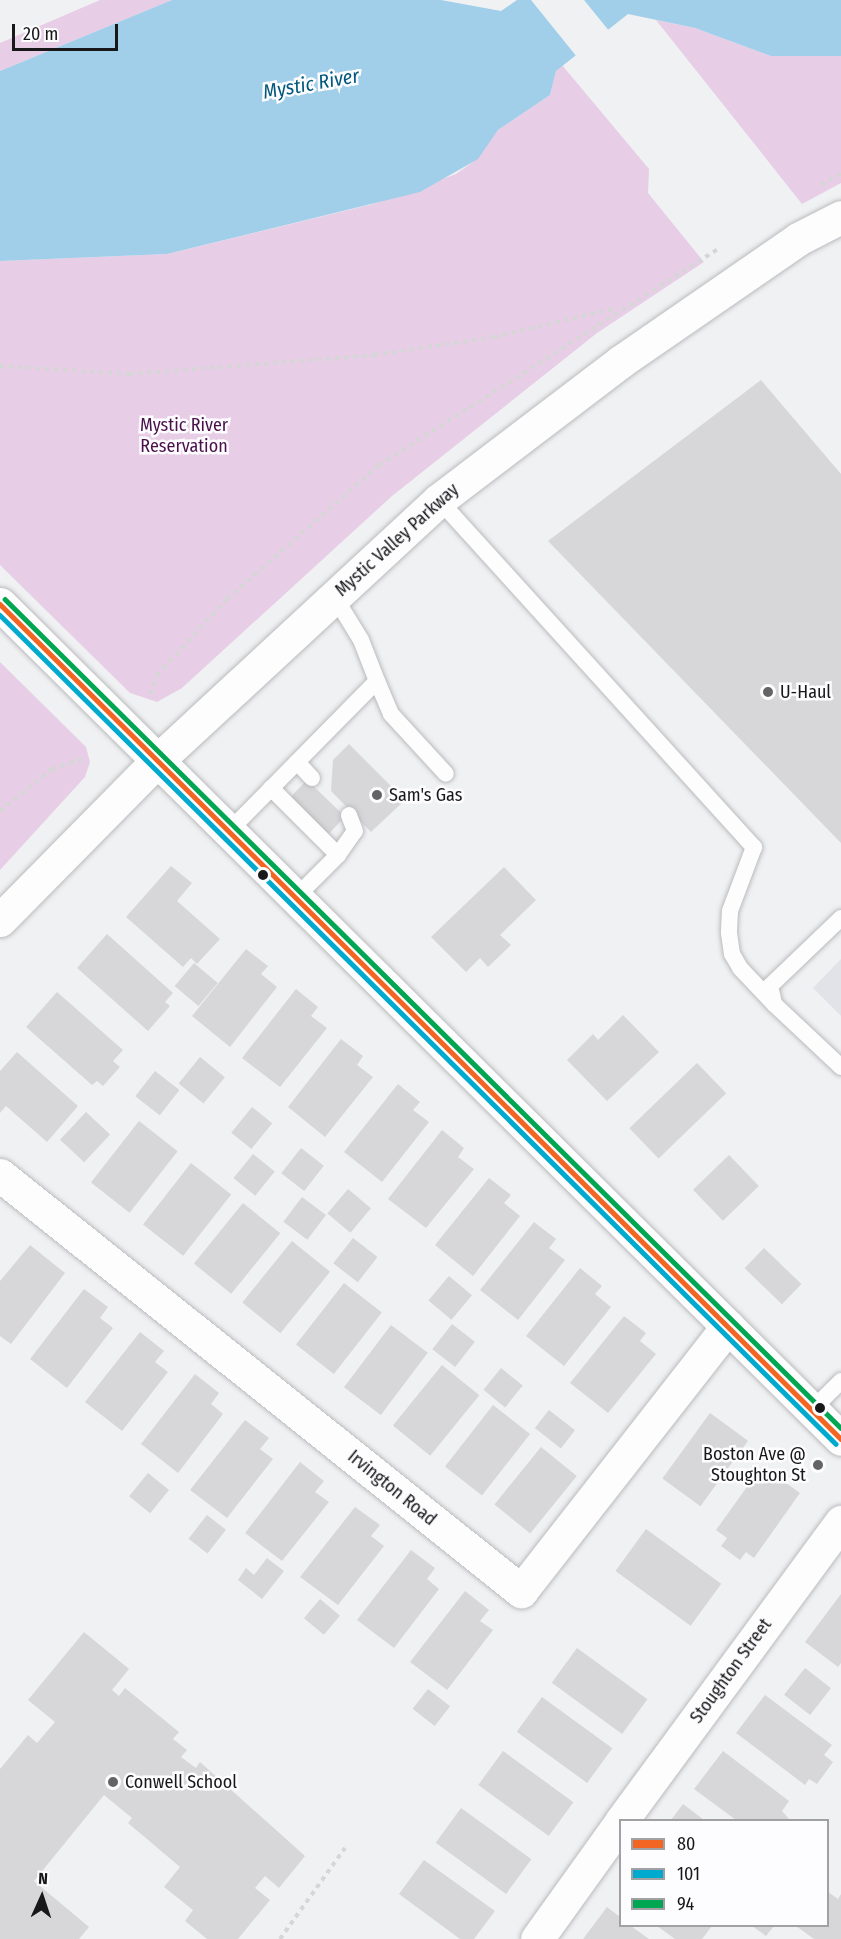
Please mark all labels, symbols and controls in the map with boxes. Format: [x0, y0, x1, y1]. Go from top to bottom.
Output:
scale bar [15, 12, 122, 50]
text: 20 m [23, 23, 58, 45]
water label: Mystic River [261, 64, 361, 104]
park label: Mystic River Reservation [140, 415, 228, 458]
street label: Mystic Valley Parkway [331, 479, 463, 601]
place label: U-Haul [780, 681, 831, 703]
marker: U-Haul [761, 685, 775, 699]
place label: Sam's Gas [389, 784, 462, 806]
marker: Sam's Gas [370, 788, 384, 802]
unlabelled marker [257, 869, 269, 881]
unlabelled marker [814, 1402, 826, 1414]
place label: Boston Ave @ Stoughton St [703, 1444, 806, 1486]
street label: Irvington Road [343, 1446, 441, 1530]
marker: Boston Ave @ Stoughton St [811, 1458, 825, 1472]
street label: Stoughton Street [686, 1614, 776, 1728]
place label: Conwell School [125, 1771, 237, 1793]
marker: Conwell School [106, 1775, 120, 1789]
legend [619, 1819, 829, 1927]
text: 80 [677, 1833, 695, 1855]
text: 101 [677, 1863, 700, 1885]
north arrow [12, 1867, 72, 1927]
text: N [38, 1869, 48, 1888]
text: 94 [677, 1893, 694, 1915]

